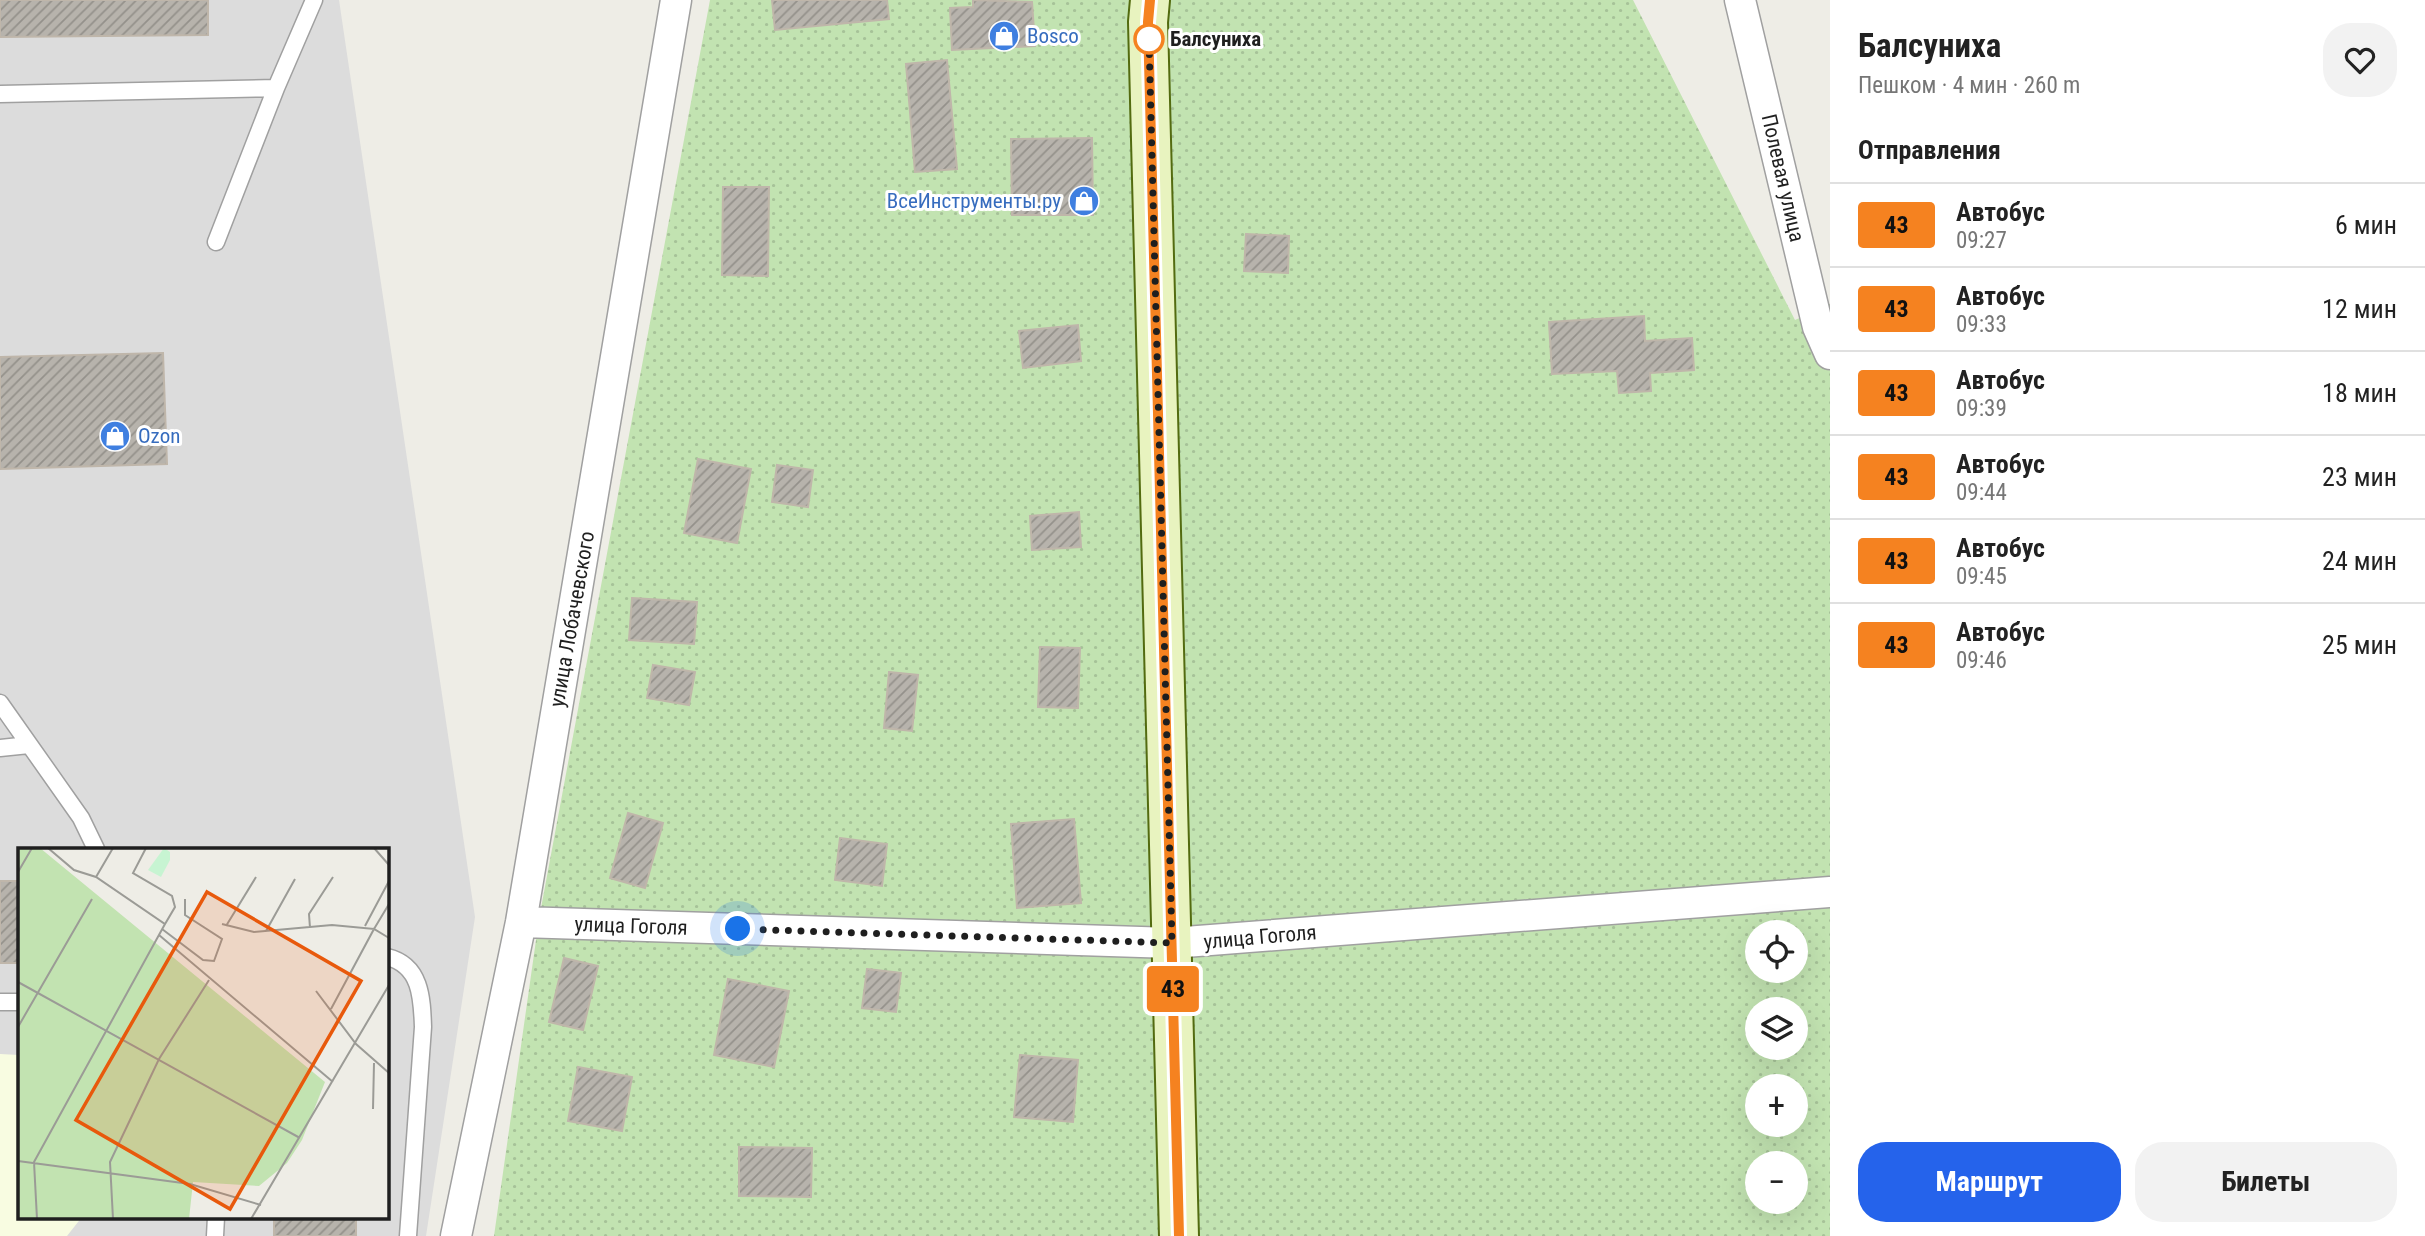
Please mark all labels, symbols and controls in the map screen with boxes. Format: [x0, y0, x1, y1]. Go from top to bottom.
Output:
shop icon: Bosco [987, 19, 1021, 53]
button: heart [2323, 23, 2397, 97]
place label: Bosco [1027, 24, 1079, 48]
marker: Балсуниха [1134, 24, 1164, 54]
text: Балсуниха [1858, 26, 2001, 65]
place label: Балсуниха [1170, 27, 1261, 51]
text: Пешком · 4 мин · 260 m [1858, 72, 2080, 99]
street label: Полевая улица [1757, 112, 1809, 244]
text: Отправления [1858, 135, 2001, 165]
shop icon: ВсеИнструменты.ру [1067, 184, 1101, 218]
place label: ВсеИнструменты.ру [887, 189, 1061, 213]
text: Автобус [1956, 197, 2045, 227]
text: 6 мин [2335, 210, 2397, 240]
text: 43 [1884, 211, 1909, 239]
text: 09:27 [1956, 227, 2007, 254]
text: Автобус [1956, 281, 2045, 311]
text: 12 мин [2322, 294, 2397, 324]
text: 43 [1884, 295, 1909, 323]
text: 09:33 [1956, 311, 2007, 338]
text: Автобус [1956, 365, 2045, 395]
text: 18 мин [2322, 378, 2397, 408]
text: 43 [1884, 379, 1909, 407]
text: 09:39 [1956, 395, 2007, 422]
shop icon: Ozon [98, 419, 132, 453]
place label: Ozon [138, 424, 180, 448]
text: Автобус [1956, 449, 2045, 479]
text: 23 мин [2322, 462, 2397, 492]
text: 43 [1884, 463, 1909, 491]
text: 09:44 [1956, 479, 2007, 506]
street label: улица Лобачевского [545, 529, 599, 709]
text: Автобус [1956, 533, 2045, 563]
text: 24 мин [2322, 546, 2397, 576]
text: 43 [1884, 547, 1909, 575]
text: 09:45 [1956, 563, 2007, 590]
text: Автобус [1956, 617, 2045, 647]
text: 25 мин [2322, 630, 2397, 660]
text: 43 [1884, 631, 1909, 659]
text: 09:46 [1956, 647, 2007, 674]
inset map [18, 848, 388, 1218]
your location [720, 911, 755, 946]
street label: улица Гоголя [574, 912, 688, 940]
street label: улица Гоголя [1203, 920, 1317, 954]
map controls [1745, 920, 1808, 1214]
button: locate [1745, 920, 1808, 983]
line badge: 43 [1142, 966, 1204, 1012]
text: 43 [1161, 975, 1185, 1003]
button: layers [1745, 997, 1808, 1060]
button: + [1745, 1074, 1808, 1137]
button: Маршрут [1858, 1142, 2121, 1222]
button: Билеты [2135, 1142, 2397, 1222]
button: − [1745, 1151, 1808, 1214]

